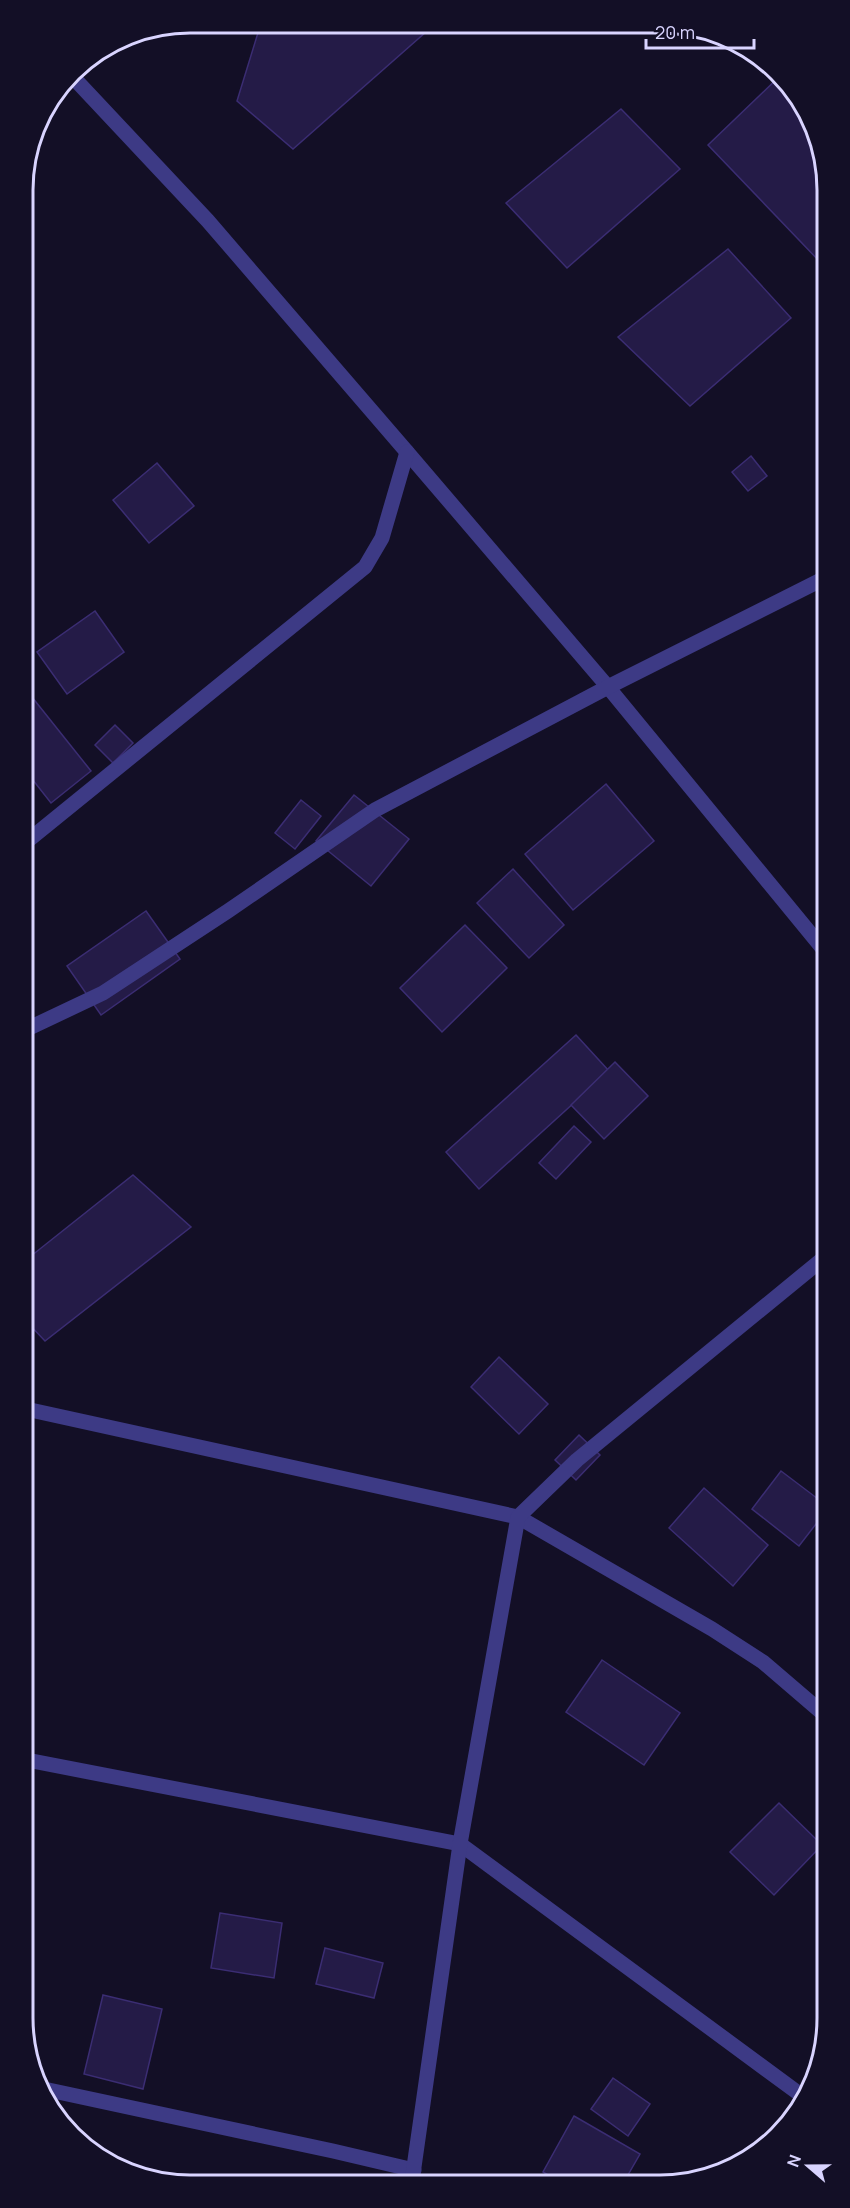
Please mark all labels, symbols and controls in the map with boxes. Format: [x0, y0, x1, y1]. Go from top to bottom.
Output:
scale bar [646, 12, 754, 50]
text: 20 m [655, 20, 695, 44]
north arrow [778, 2136, 838, 2196]
text: N [782, 2152, 806, 2170]

